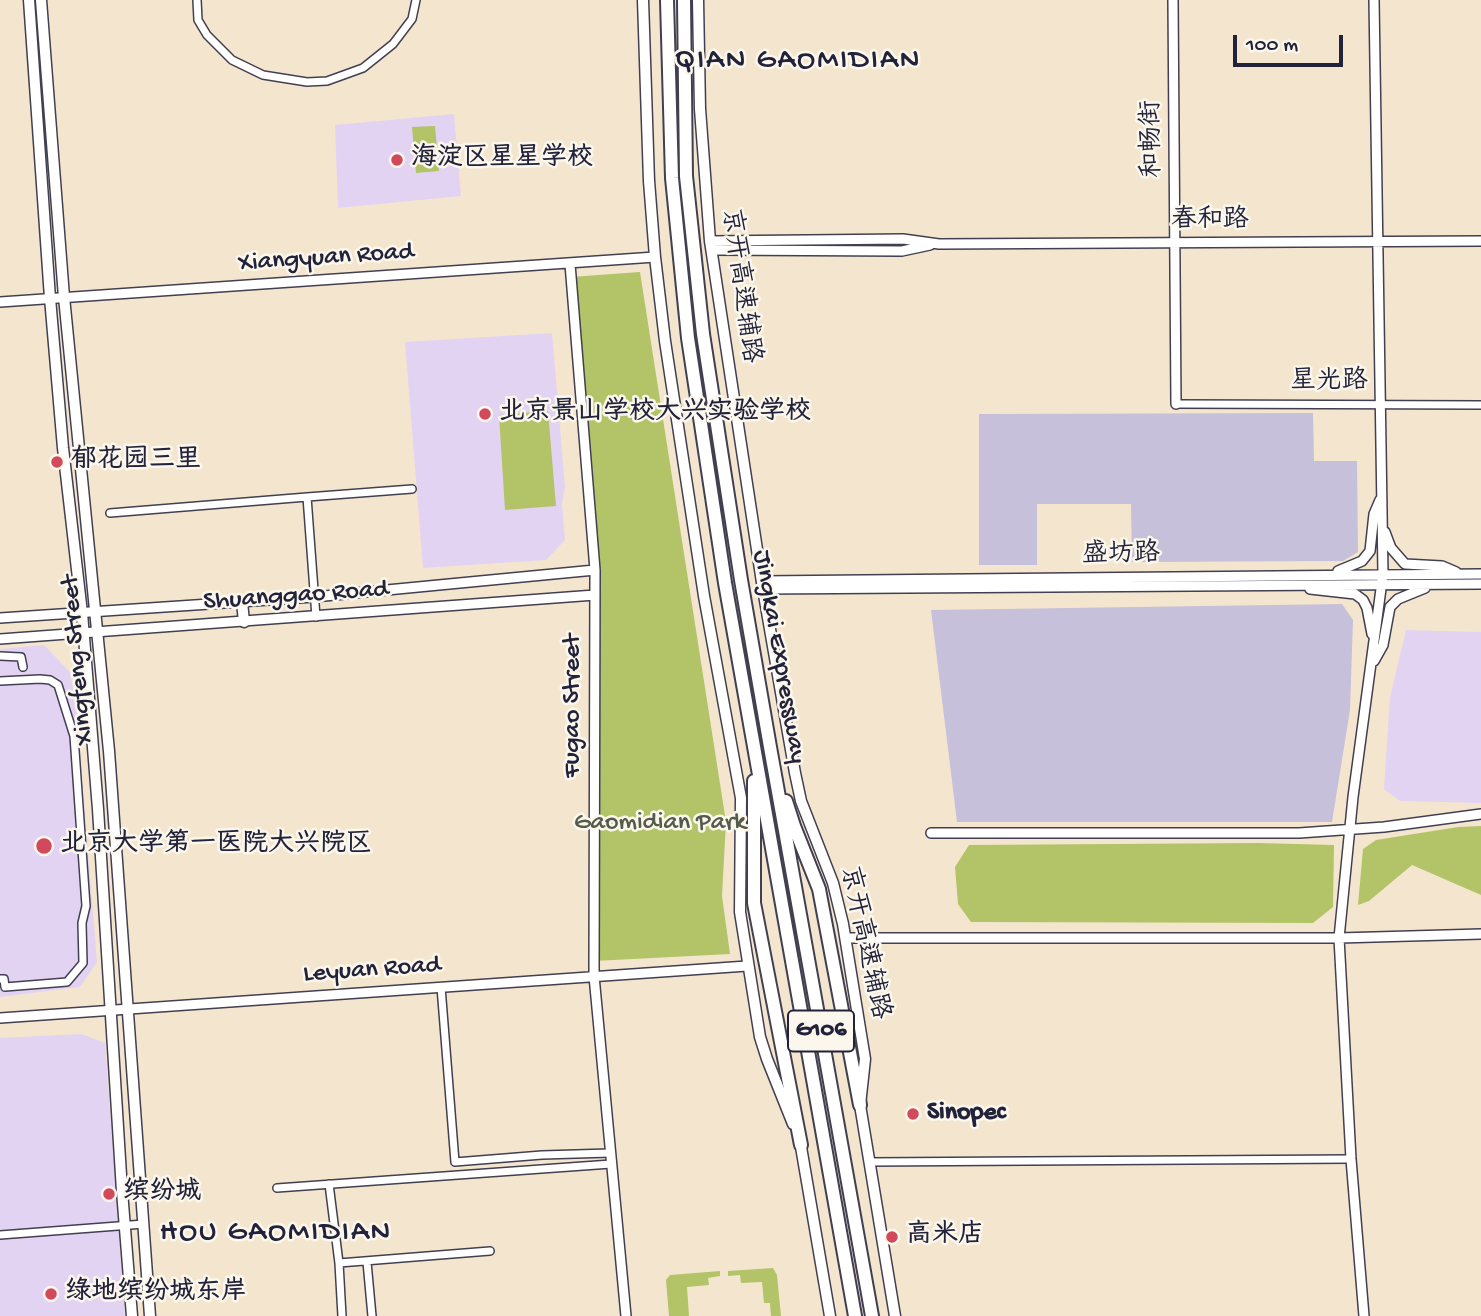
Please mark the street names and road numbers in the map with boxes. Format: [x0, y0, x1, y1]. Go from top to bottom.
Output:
street label: 和畅街 [1138, 100, 1170, 178]
street label: 春和路 [1171, 206, 1249, 238]
street label: 京开高速辅路 [713, 207, 765, 365]
street label: Xiangyuan Road [237, 237, 415, 281]
street label: 星光路 [1290, 367, 1368, 399]
street label: 盛坊路 [1082, 540, 1160, 572]
street label: Jingkai Expressway [744, 548, 812, 766]
street label: Xingfeng Street [56, 574, 102, 746]
street label: Shuanggao Road [202, 575, 390, 619]
street label: Fugao Street [558, 634, 590, 778]
street label: 京开高速辅路 [832, 863, 894, 1023]
street label: Leyuan Road [302, 951, 442, 991]
road number: G106 [788, 1010, 854, 1051]

